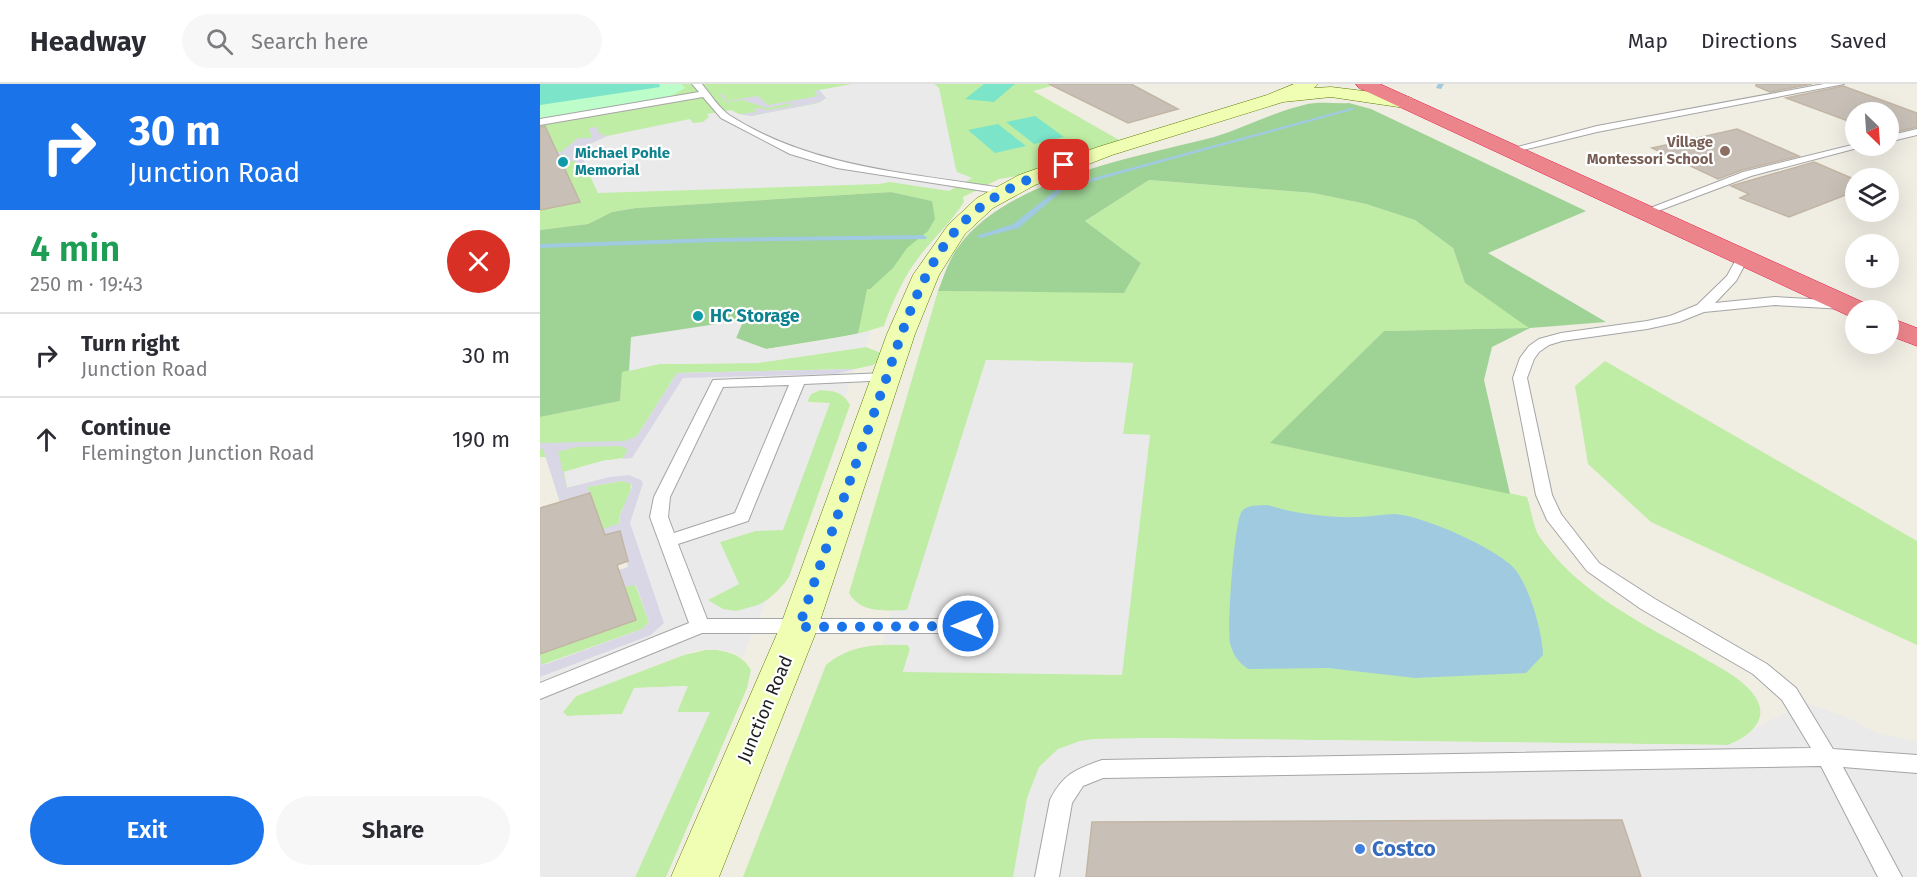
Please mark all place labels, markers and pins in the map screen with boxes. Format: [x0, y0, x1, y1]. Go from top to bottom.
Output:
place label: Village Montessori School [1587, 133, 1714, 168]
pin [1038, 139, 1089, 190]
place label: Michael Pohle Memorial [575, 144, 670, 179]
marker: Village Montessori School [1718, 144, 1732, 158]
marker: Michael Pohle Memorial [556, 155, 570, 169]
place label: HC Storage [710, 305, 800, 327]
marker: HC Storage [691, 309, 705, 323]
place label: Costco [1372, 836, 1436, 862]
marker: Costco [1353, 842, 1367, 856]

